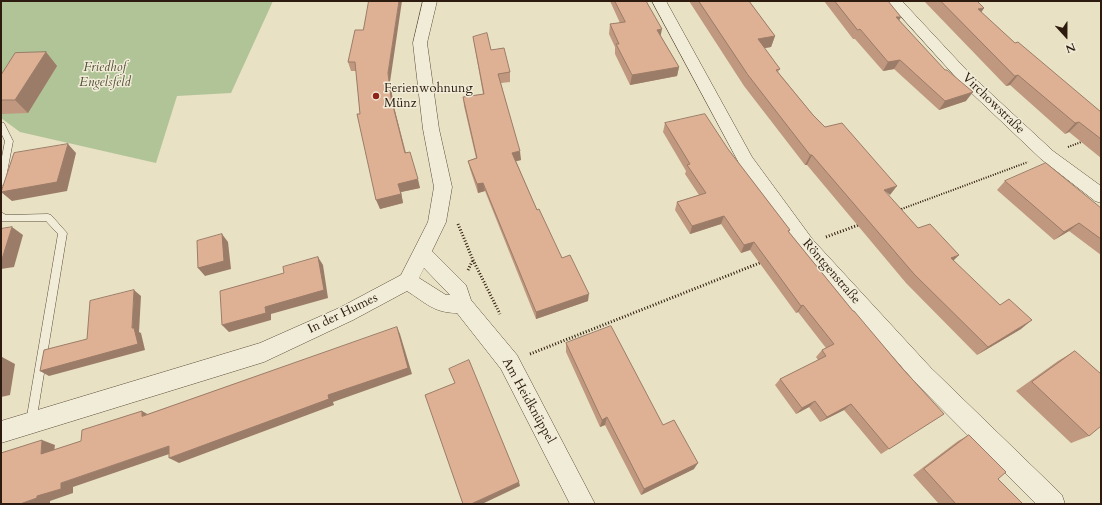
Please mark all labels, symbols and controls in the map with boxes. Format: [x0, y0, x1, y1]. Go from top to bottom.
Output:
north arrow [1046, 16, 1086, 56]
text: N [1063, 39, 1078, 56]
park label: Friedhof Engelsfeld [79, 60, 131, 91]
street label: Virchowstraße [958, 70, 1028, 138]
place label: Ferienwohnung Münz [384, 81, 473, 112]
marker: Ferienwohnung Münz [371, 91, 381, 101]
street label: Röntgenstraße [799, 236, 863, 308]
street label: In der Humes [306, 290, 380, 338]
street label: Am Heidknüppel [498, 355, 558, 447]

